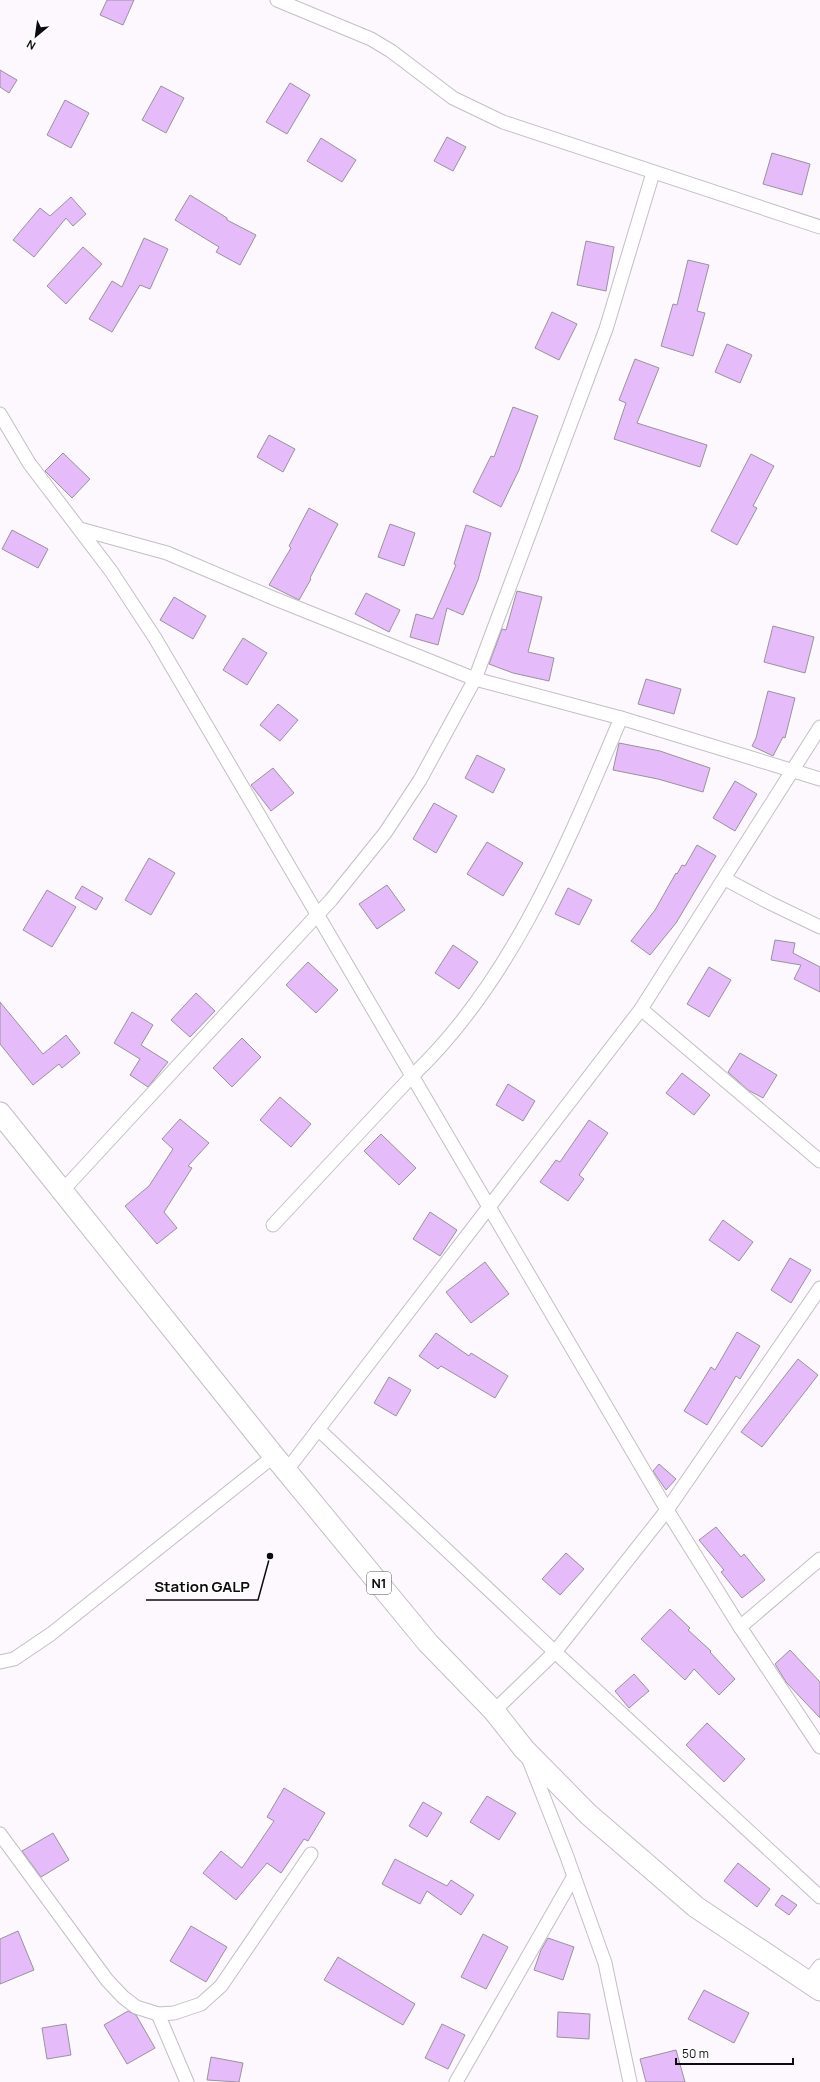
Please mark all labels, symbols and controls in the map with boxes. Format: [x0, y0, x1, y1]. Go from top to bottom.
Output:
north arrow [16, 16, 56, 56]
text: N [24, 37, 38, 54]
road number: N1 [367, 1572, 391, 1594]
callout: Station GALP [146, 1573, 258, 1600]
text: Station GALP [154, 1576, 250, 1597]
scale bar [676, 2040, 793, 2066]
text: 50 m [682, 2045, 709, 2062]

